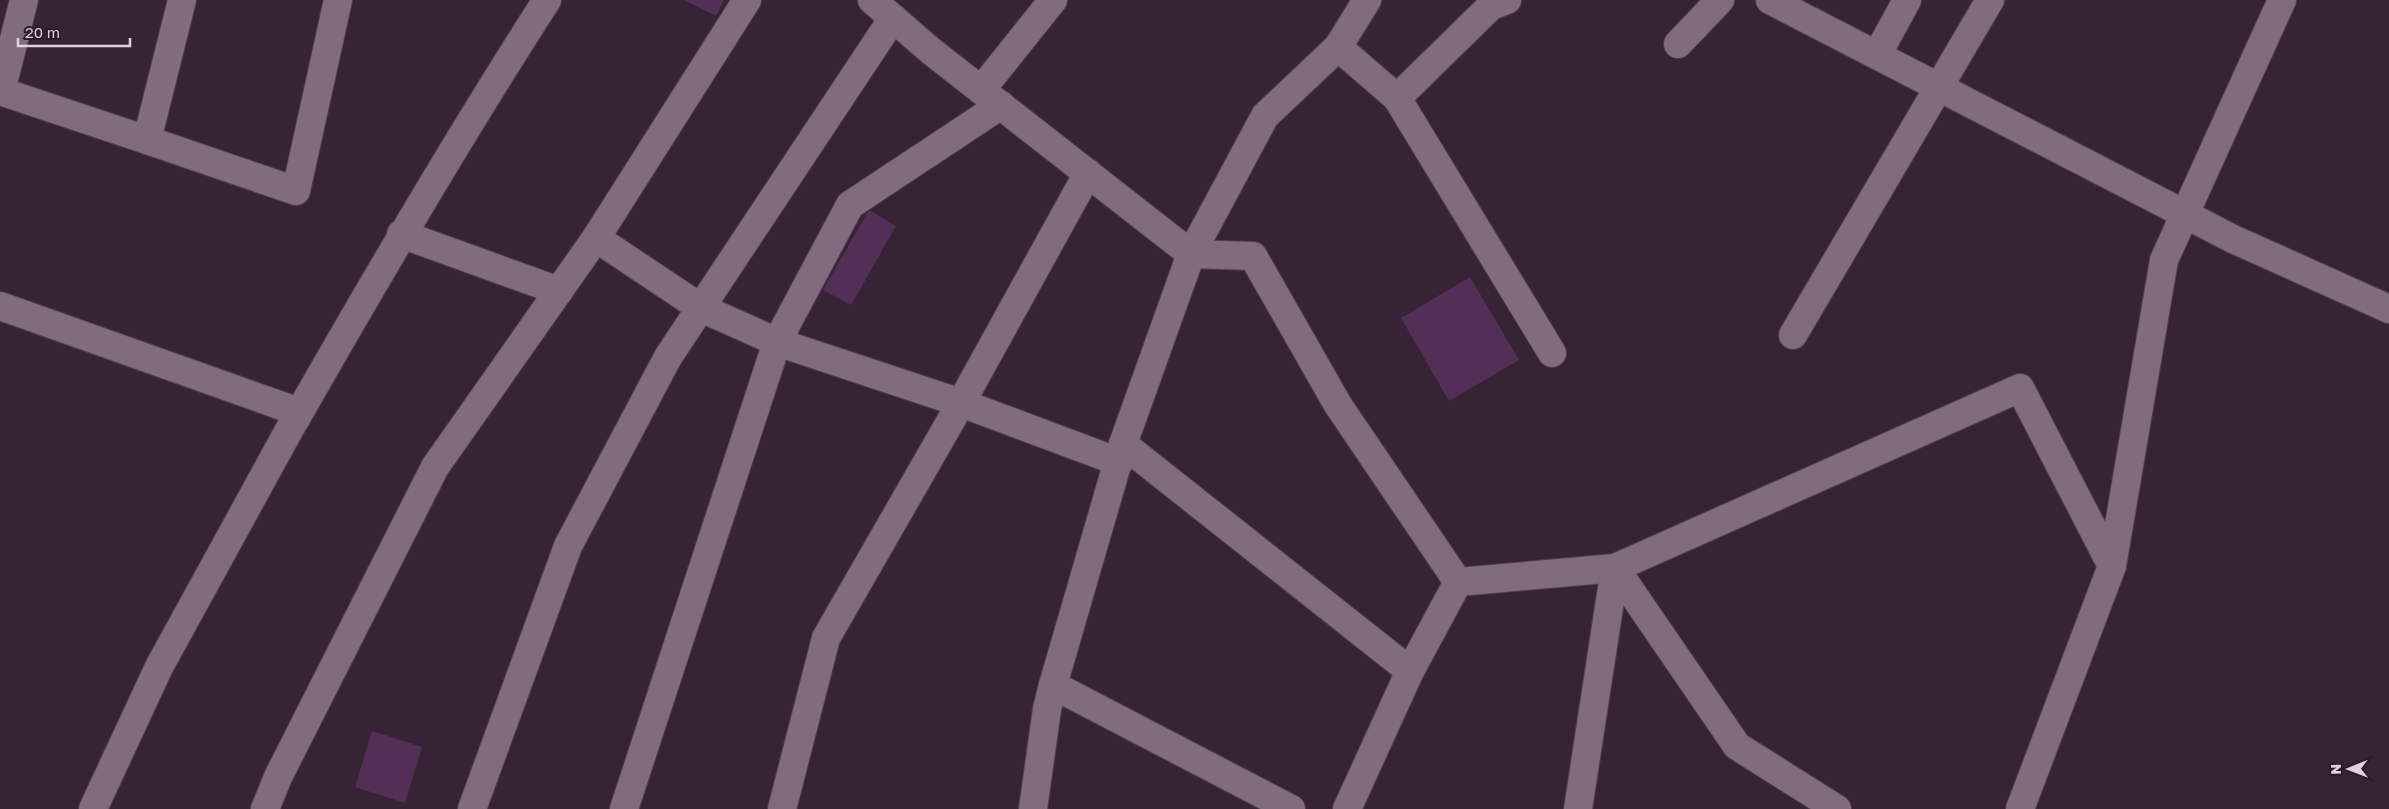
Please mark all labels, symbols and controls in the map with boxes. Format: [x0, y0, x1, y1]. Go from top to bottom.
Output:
scale bar [18, 15, 130, 47]
text: 20 m [25, 23, 60, 41]
north arrow [2324, 744, 2374, 794]
text: N [2327, 764, 2344, 775]

